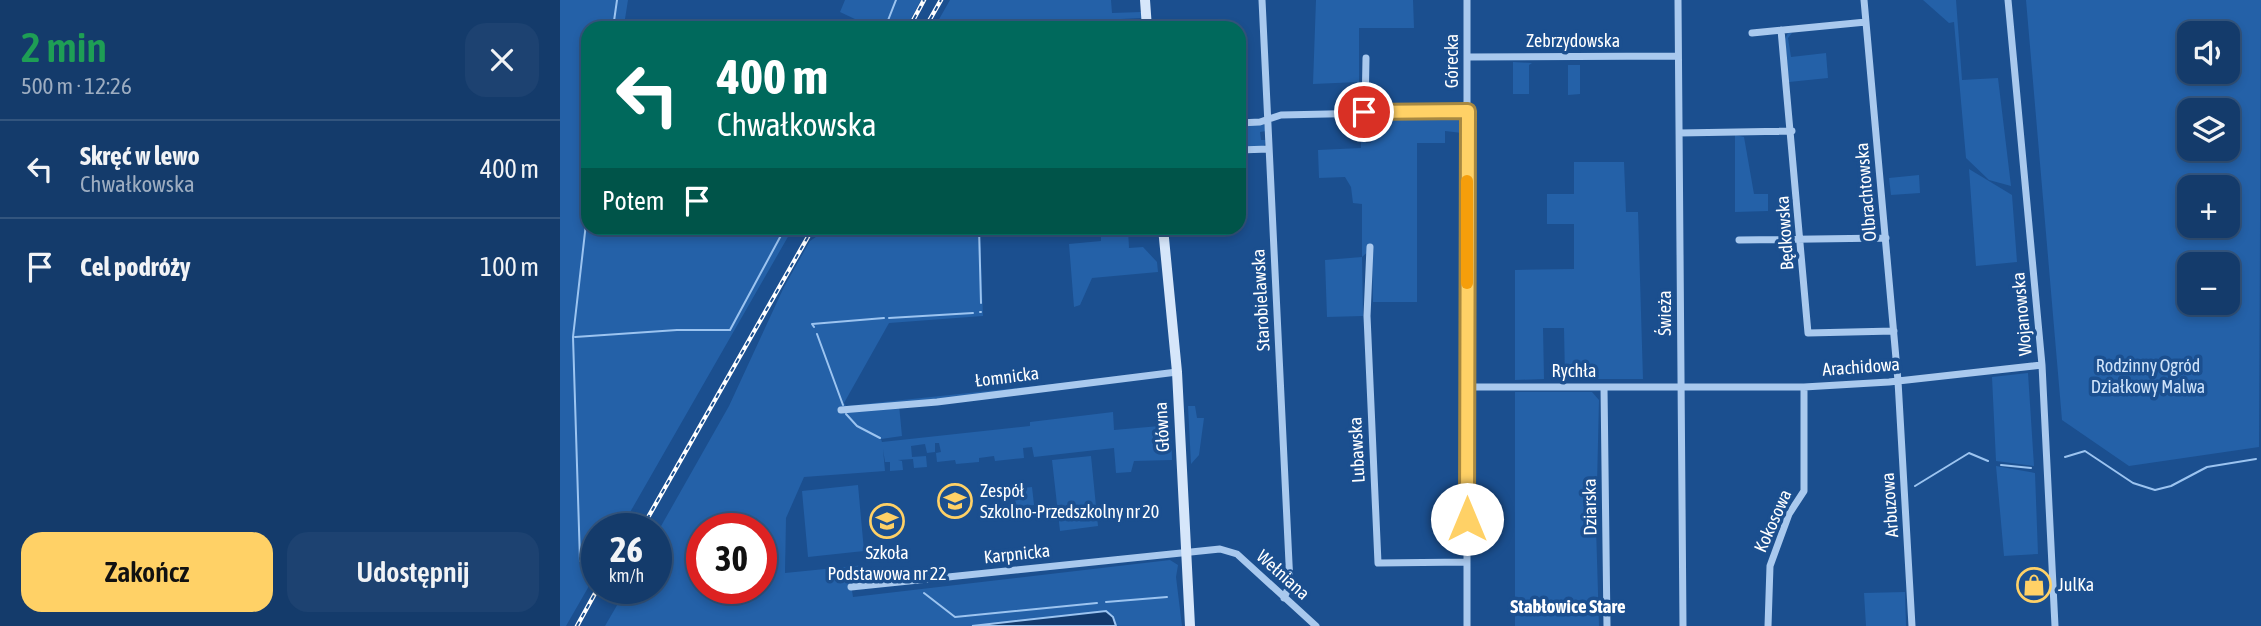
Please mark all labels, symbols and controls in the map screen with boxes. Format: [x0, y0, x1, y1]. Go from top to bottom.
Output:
map controls [2177, 21, 2240, 315]
button: sound [2177, 21, 2240, 84]
text: 2 min [21, 23, 107, 71]
button: close [465, 23, 539, 97]
street label: Zebrzydowska [1526, 30, 1620, 51]
street label: Górecka [1441, 34, 1462, 88]
text: 400 m [717, 48, 828, 104]
icon: left [602, 49, 693, 140]
text: 500 m · 12:26 [21, 73, 132, 99]
pin [1334, 82, 1394, 142]
icon: arrive [1345, 93, 1383, 131]
button: layers [2177, 98, 2240, 161]
text: Chwałkowska [717, 106, 877, 143]
text: Skręć w lewo [80, 141, 200, 171]
street label: Olbrachtowska [1851, 142, 1880, 242]
icon: left [21, 150, 59, 188]
text: 400 m [480, 154, 539, 184]
text: Chwałkowska [80, 171, 195, 197]
button: + [2177, 175, 2240, 238]
icon: arrive [678, 182, 716, 220]
text: Potem [602, 186, 664, 216]
street label: Będkowska [1771, 195, 1798, 271]
icon: arrive [21, 248, 59, 286]
street label: Starobielawska [1247, 248, 1274, 352]
text: Cel podróży [80, 252, 191, 282]
text: 100 m [480, 252, 539, 282]
button: − [2177, 252, 2240, 315]
street label: Wojanowska [2007, 271, 2036, 357]
street label: Świeża [1654, 290, 1675, 336]
street label: Arachidowa [1822, 353, 1900, 380]
park label: Rodzinny Ogród Działkowy Malwa [2091, 355, 2205, 397]
street label: Rychła [1552, 360, 1596, 381]
street label: Łomnicka [974, 362, 1040, 391]
street label: Główna [1150, 401, 1173, 453]
street label: Lubawska [1344, 417, 1369, 484]
street label: Arbuzowa [1877, 472, 1902, 538]
street label: Dziarska [1579, 478, 1600, 536]
place label: Zespół Szkolno-Przedszkolny nr 20 [980, 480, 1159, 522]
school or university icon: Zespół Szkolno-Przedszkolny nr 20 [936, 482, 974, 520]
position arrow [1430, 482, 1504, 556]
street label: Kokosowa [1749, 486, 1796, 555]
school or university icon: Szkoła Podstawowa nr 22 [868, 502, 906, 540]
speed limit sign: 30 [686, 513, 777, 604]
text: 26 [610, 529, 643, 569]
button: Zakończ [21, 532, 273, 612]
button: Udostępnij [287, 532, 539, 612]
street label: Karpnicka [983, 540, 1051, 567]
place label: Szkoła Podstawowa nr 22 [827, 542, 947, 584]
street label: Wełniana [1253, 545, 1314, 604]
text: km/h [609, 565, 644, 586]
shop icon: JulKa [2015, 566, 2053, 604]
place label: JulKa [2058, 574, 2094, 595]
district label: Stabłowice Stare [1510, 595, 1626, 617]

